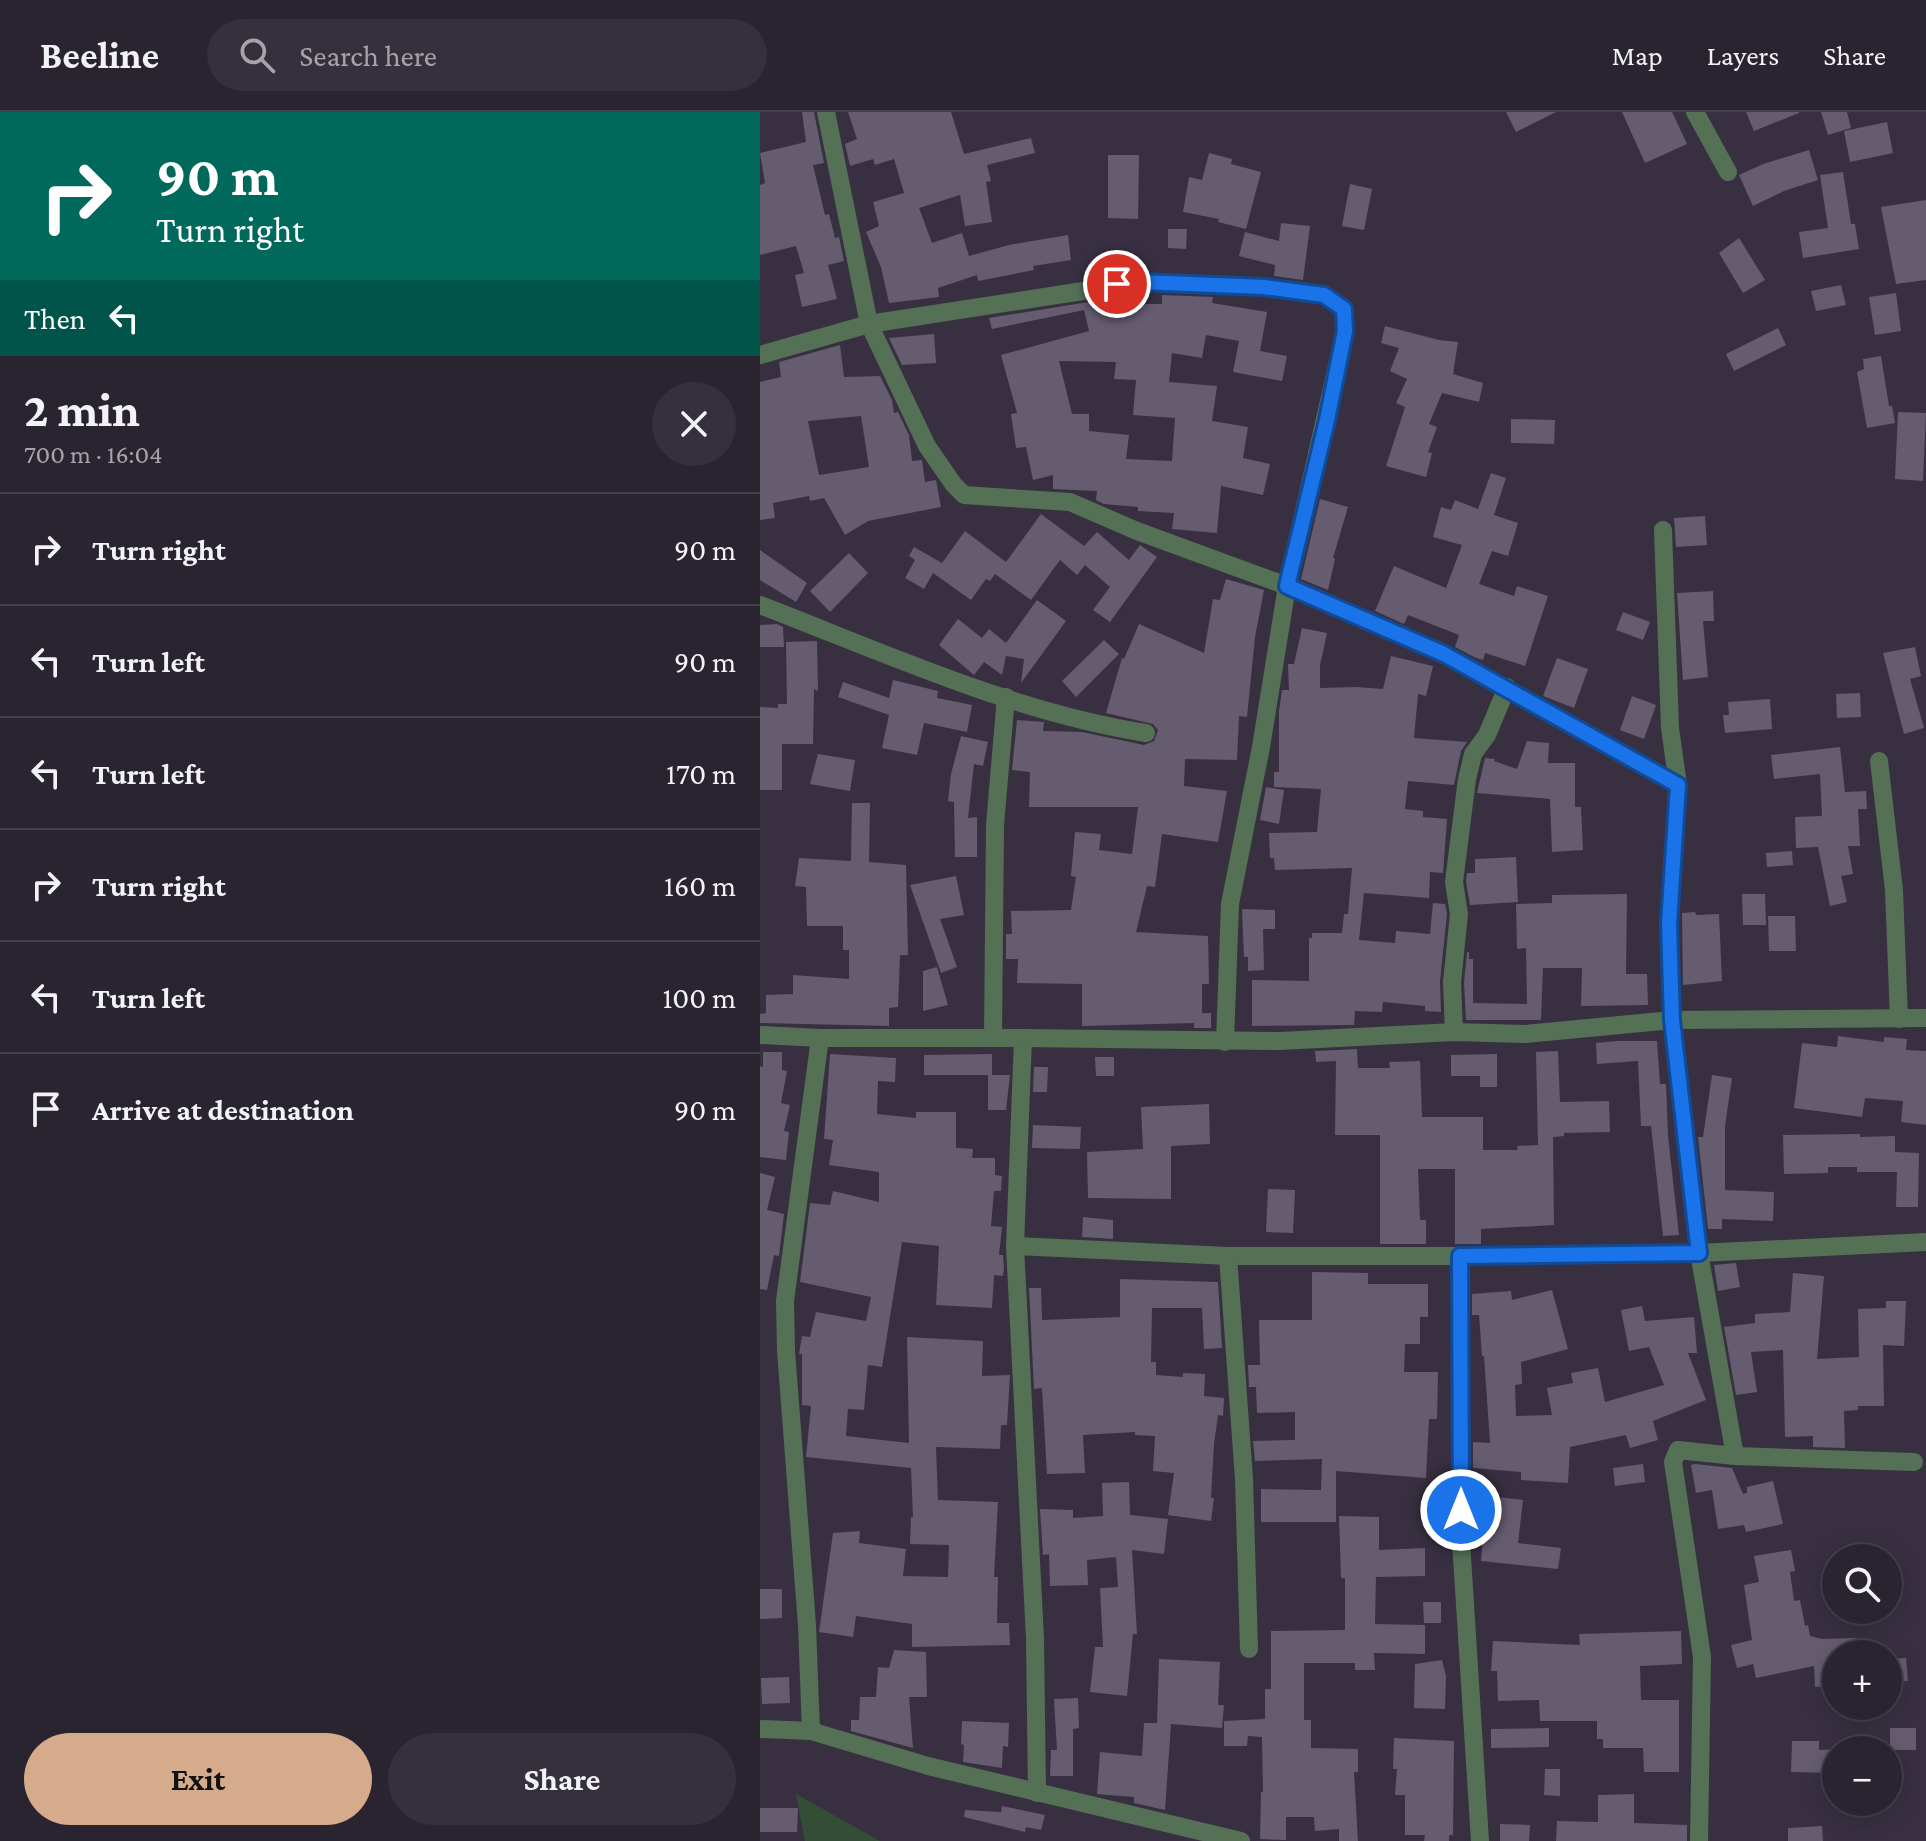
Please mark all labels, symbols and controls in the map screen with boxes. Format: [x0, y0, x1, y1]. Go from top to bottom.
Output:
search box [207, 19, 767, 91]
icon: search [235, 33, 279, 77]
text: Beeline [40, 34, 159, 76]
text: Search here [299, 39, 437, 72]
text: Map [1612, 40, 1663, 71]
text: Layers [1707, 40, 1779, 71]
text: Share [1823, 40, 1886, 71]
icon: right [24, 144, 128, 248]
text: 90 m [156, 145, 279, 207]
text: Turn right [156, 210, 304, 250]
pin [1083, 250, 1151, 318]
icon: arrive [1095, 262, 1139, 306]
icon: left [102, 296, 146, 340]
text: Then [24, 302, 86, 335]
button: close [652, 382, 736, 466]
text: 2 min [24, 383, 140, 436]
text: 700 m · 16:04 [24, 440, 163, 469]
icon: right [24, 527, 68, 571]
text: Turn right [92, 533, 226, 566]
text: 90 m [674, 533, 736, 566]
icon: left [24, 639, 68, 683]
text: Turn left [92, 645, 205, 678]
text: 90 m [674, 645, 736, 678]
icon: left [24, 751, 68, 795]
text: Turn left [92, 757, 205, 790]
text: 170 m [666, 757, 736, 790]
icon: right [24, 863, 68, 907]
text: Turn right [92, 869, 226, 902]
text: 160 m [664, 869, 736, 902]
icon: left [24, 975, 68, 1019]
text: Turn left [92, 981, 205, 1014]
text: 100 m [662, 981, 736, 1014]
icon: arrive [24, 1087, 68, 1131]
text: Arrive at destination [92, 1093, 354, 1126]
text: 90 m [674, 1093, 736, 1126]
position arrow [1419, 1468, 1503, 1552]
map controls [1822, 1544, 1902, 1816]
button: search [1822, 1544, 1902, 1624]
button: + [1822, 1640, 1902, 1720]
button: Exit [24, 1733, 372, 1825]
button: Share [388, 1733, 736, 1825]
button: − [1822, 1736, 1902, 1816]

